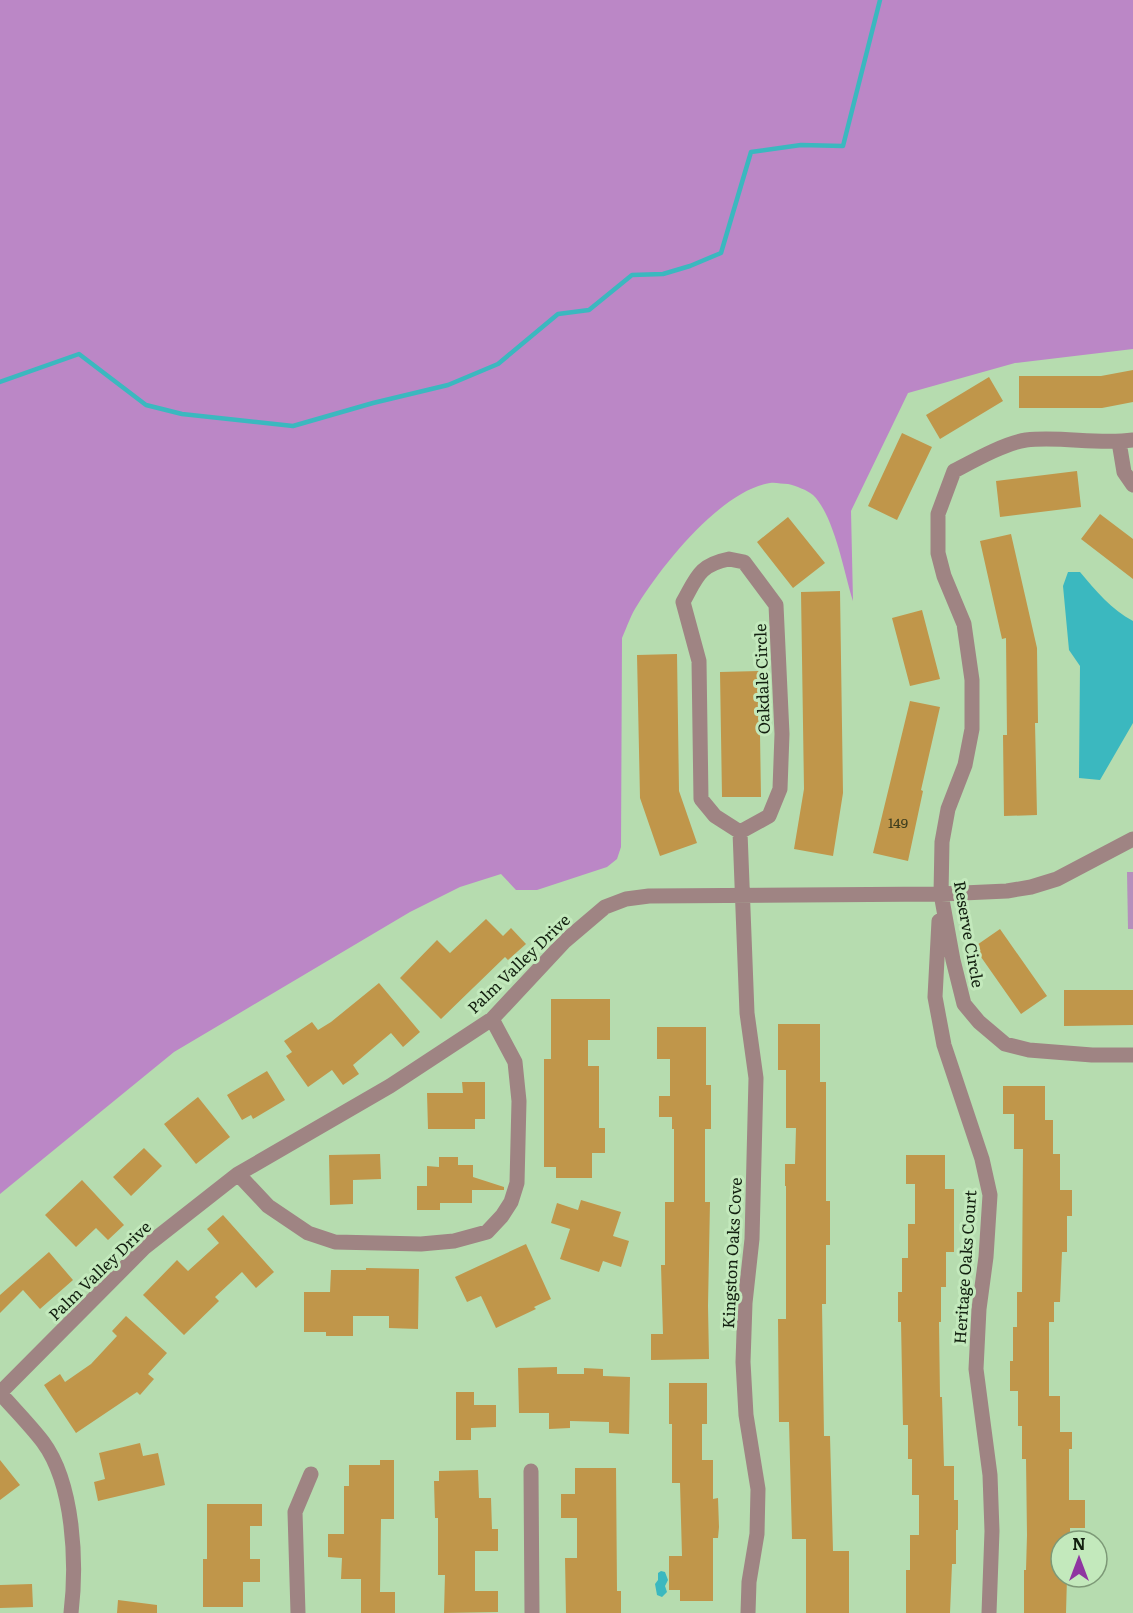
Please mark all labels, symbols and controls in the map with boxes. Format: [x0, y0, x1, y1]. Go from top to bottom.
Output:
street label: Oakdale Circle [747, 623, 775, 735]
house number: 149 [888, 812, 908, 832]
street label: Reserve Circle [949, 879, 991, 989]
street label: Palm Valley Drive [461, 908, 575, 1018]
street label: Kingston Oaks Cove [715, 1177, 747, 1329]
street label: Heritage Oaks Court [947, 1189, 981, 1345]
street label: Palm Valley Drive [42, 1215, 156, 1325]
north arrow [1049, 1529, 1109, 1589]
text: N [1072, 1531, 1086, 1555]

